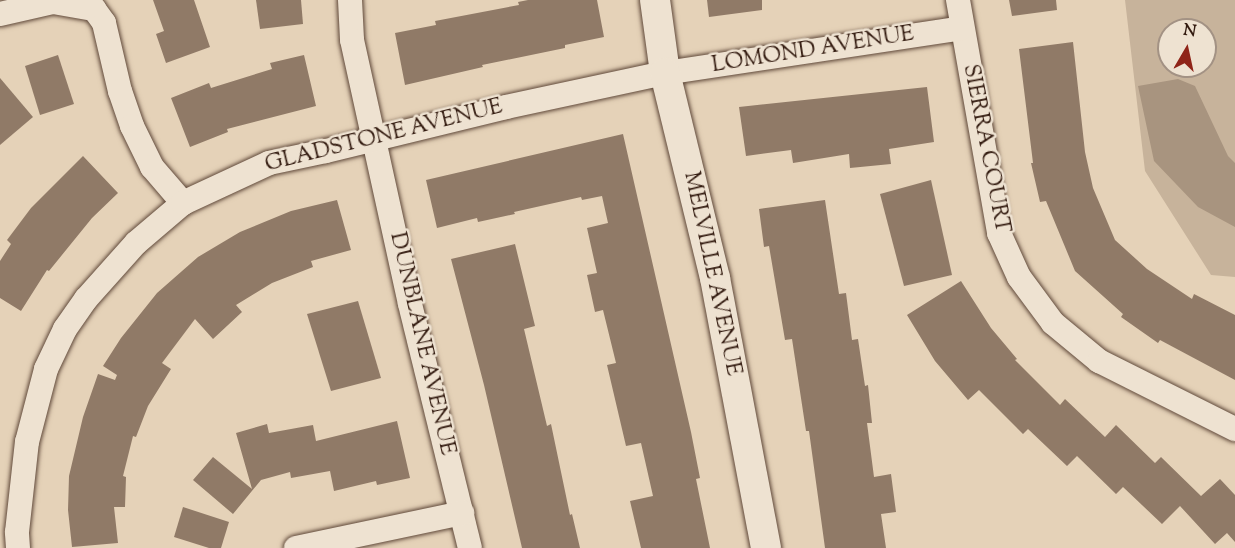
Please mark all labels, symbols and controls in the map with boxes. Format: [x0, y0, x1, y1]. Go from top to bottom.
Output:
north arrow [1157, 18, 1217, 78]
text: N [1181, 19, 1198, 44]
street label: LOMOND AVENUE [710, 22, 916, 80]
street label: SIERRA COURT [956, 62, 1014, 236]
street label: GLADSTONE AVENUE [263, 95, 505, 179]
street label: MELVILLE AVENUE [676, 169, 746, 379]
street label: DUNBLANE AVENUE [382, 230, 460, 458]

